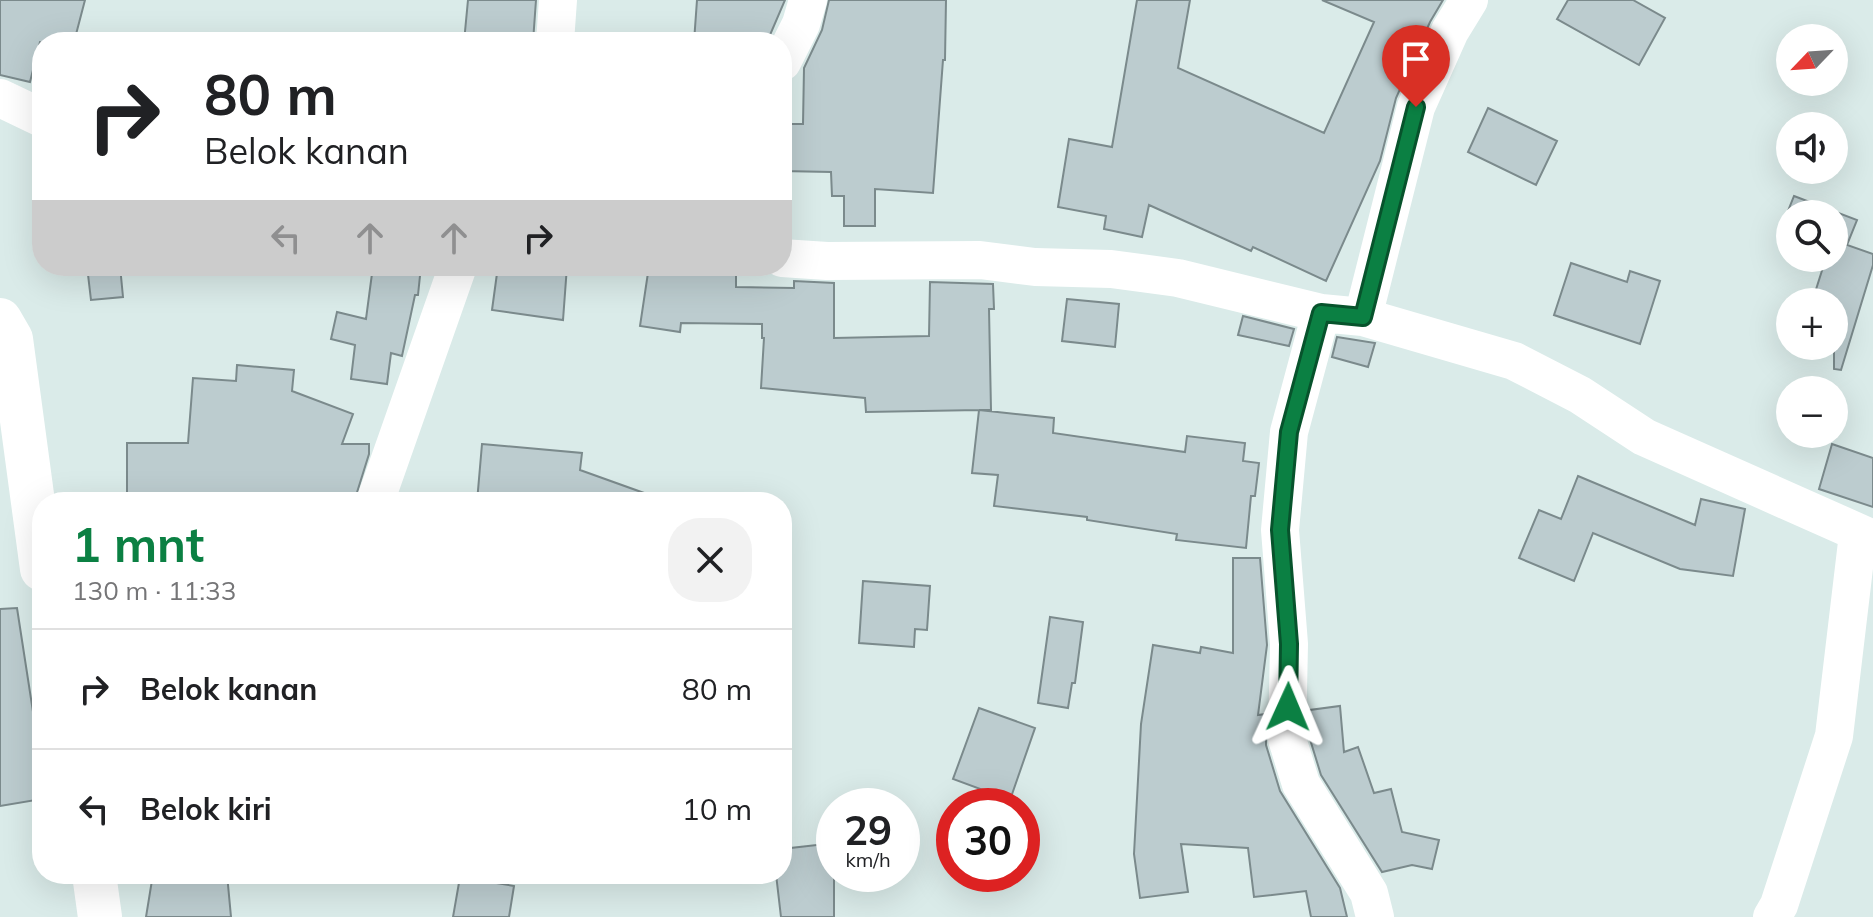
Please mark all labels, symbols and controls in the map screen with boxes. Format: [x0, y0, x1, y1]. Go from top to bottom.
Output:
north arrow [1776, 24, 1848, 96]
map controls [1776, 24, 1848, 448]
pin [1382, 25, 1450, 107]
icon: arrive [1394, 37, 1438, 81]
text: 80 m [204, 59, 337, 129]
icon: right [72, 64, 176, 168]
button: sound [1776, 112, 1848, 184]
text: Belok kanan [204, 128, 409, 173]
button: search [1776, 200, 1848, 272]
icon: left [264, 216, 308, 260]
icon: ahead [348, 216, 392, 260]
icon: ahead [432, 216, 476, 260]
icon: right [516, 216, 560, 260]
button: + [1776, 288, 1848, 360]
button: − [1776, 376, 1848, 448]
text: 1 mnt [72, 514, 204, 574]
button: close [668, 518, 752, 602]
text: 130 m · 11:33 [72, 574, 236, 607]
position arrow [1246, 665, 1330, 749]
icon: right [72, 667, 116, 711]
text: Belok kanan [140, 670, 317, 708]
text: 80 m [682, 670, 752, 708]
icon: left [72, 787, 116, 831]
speed limit sign: 30 [936, 788, 1040, 892]
text: Belok kiri [140, 790, 272, 828]
text: 10 m [682, 790, 752, 828]
text: 29 [844, 805, 892, 855]
text: km/h [845, 847, 891, 872]

